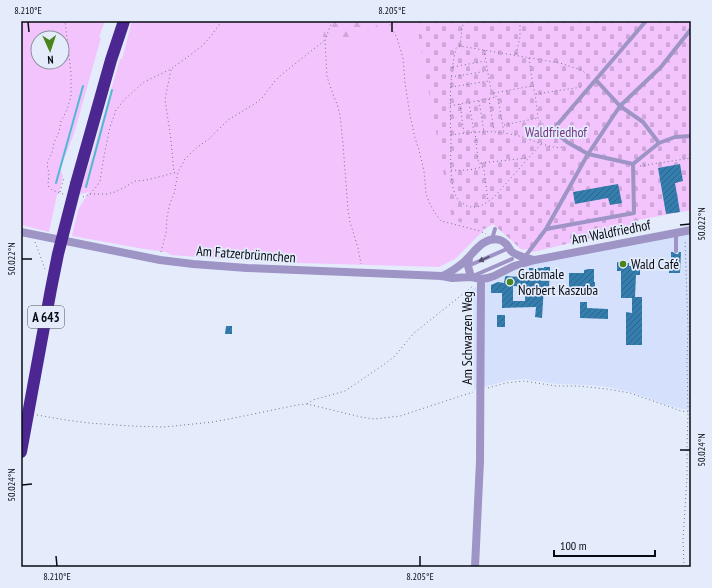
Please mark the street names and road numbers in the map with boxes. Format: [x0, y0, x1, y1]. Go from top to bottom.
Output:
street label: Am Waldfriedhof [570, 215, 653, 248]
street label: Am Fatzerbrünnchen [196, 242, 296, 266]
street label: Am Schwarzen Weg [458, 291, 476, 385]
road number: A 643 [28, 306, 64, 328]

